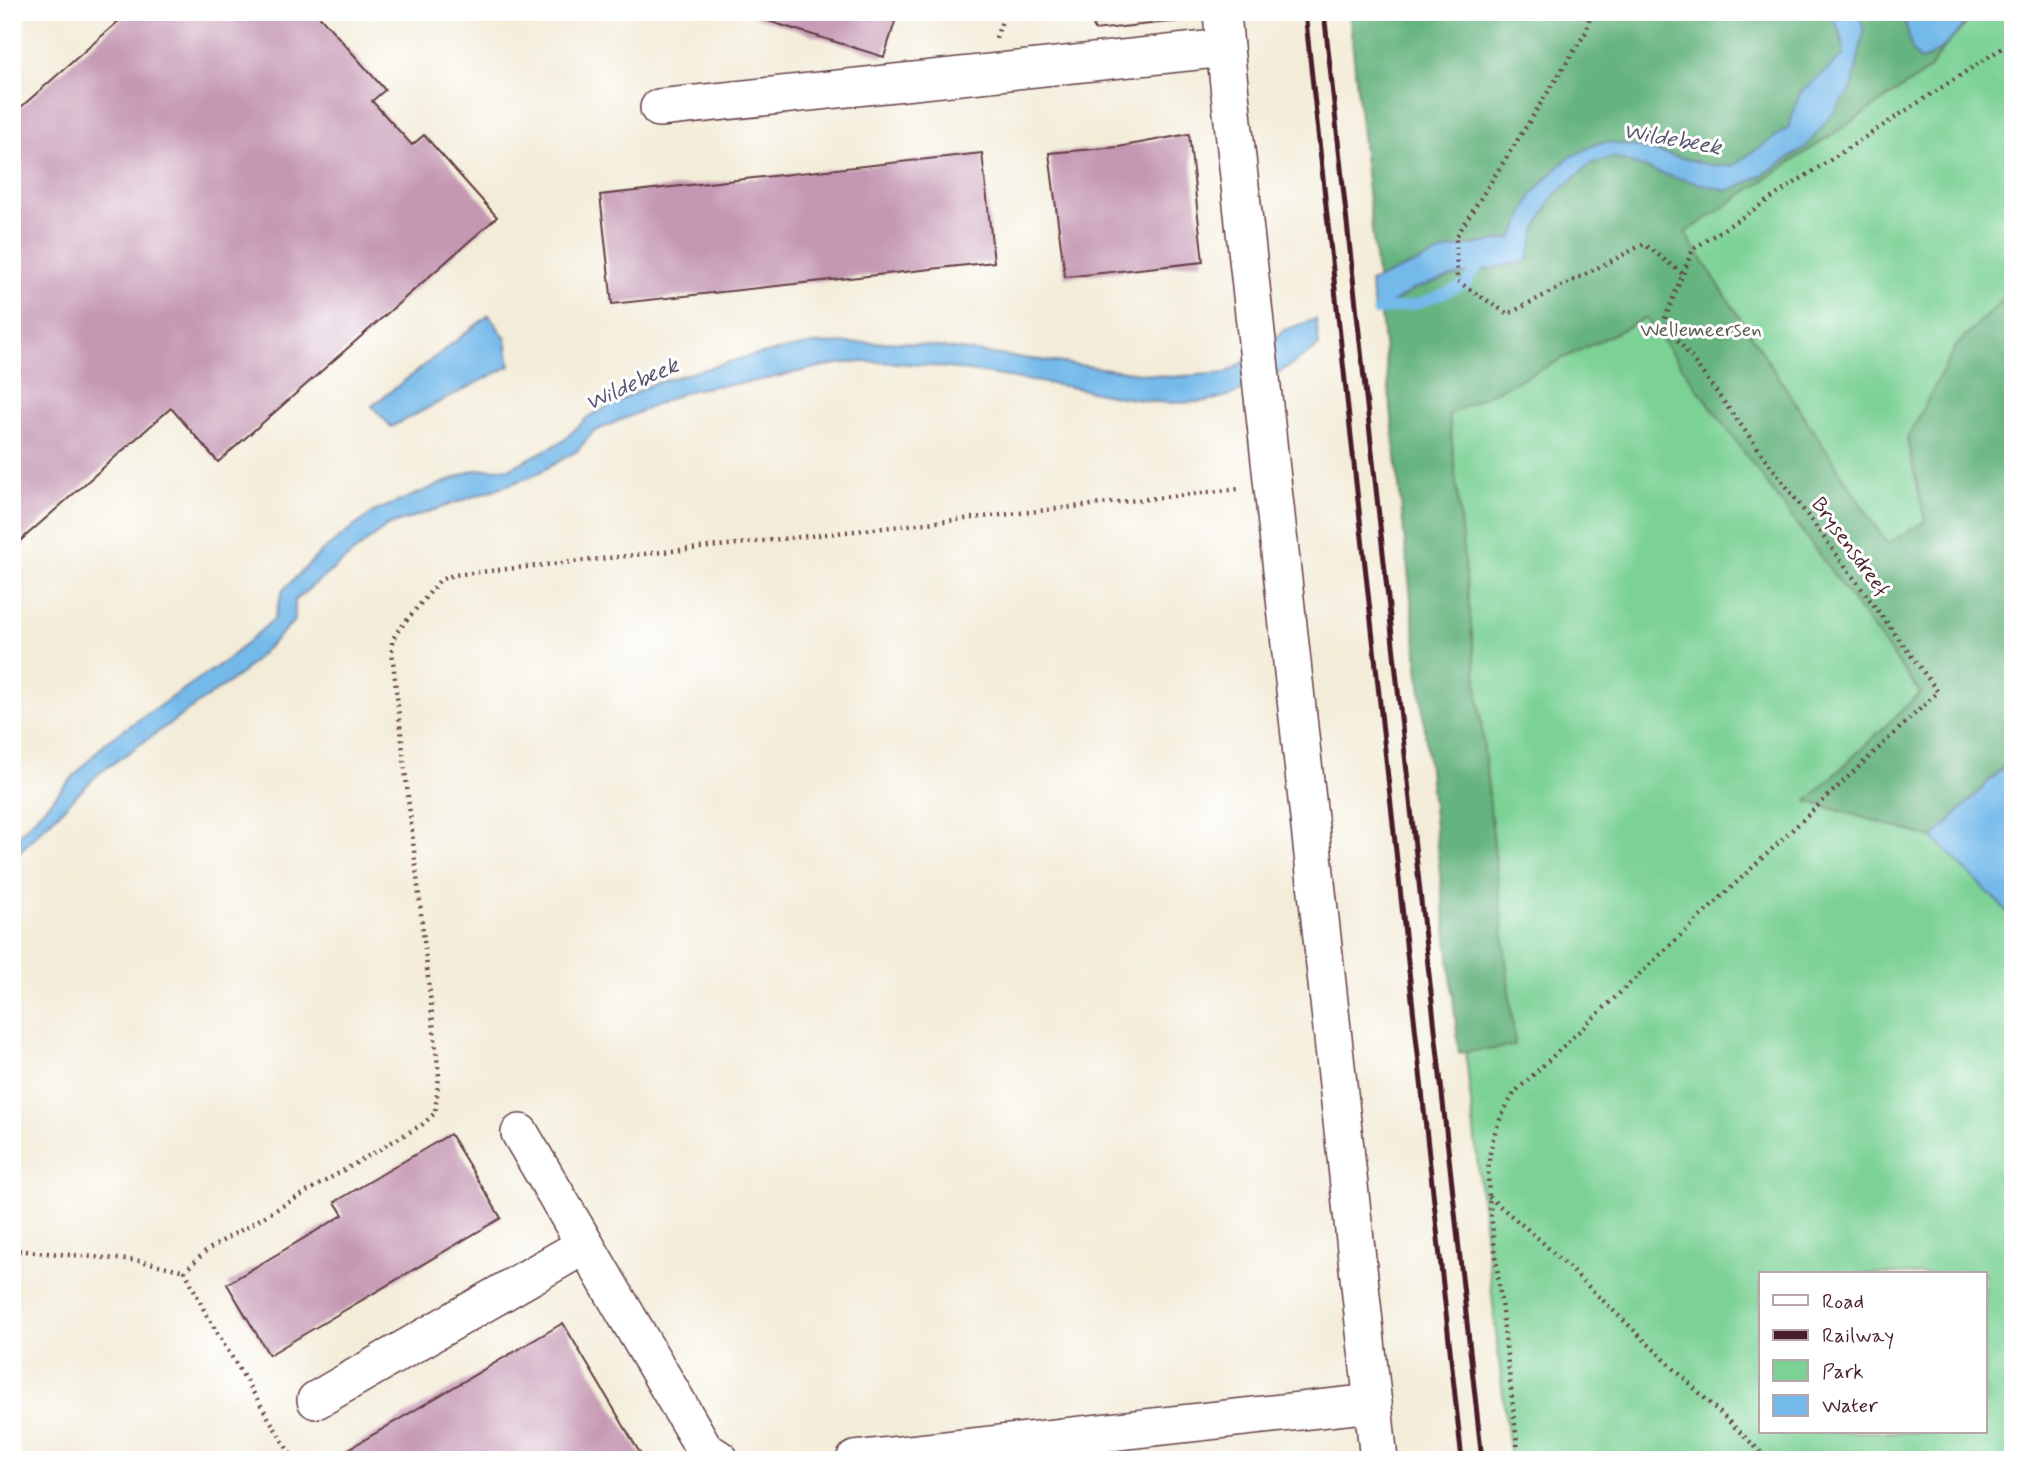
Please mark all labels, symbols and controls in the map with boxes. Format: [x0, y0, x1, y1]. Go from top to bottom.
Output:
water label: Wildebeek [1621, 117, 1725, 164]
park label: Wellemeersen [1640, 316, 1762, 344]
water label: Wildebeek [581, 351, 685, 419]
street label: Brysensdreef [1805, 492, 1895, 602]
legend [1759, 1272, 1986, 1434]
text: Road [1822, 1288, 1864, 1316]
text: Railway [1822, 1322, 1894, 1350]
text: Park [1822, 1358, 1864, 1386]
text: Water [1822, 1392, 1878, 1420]

